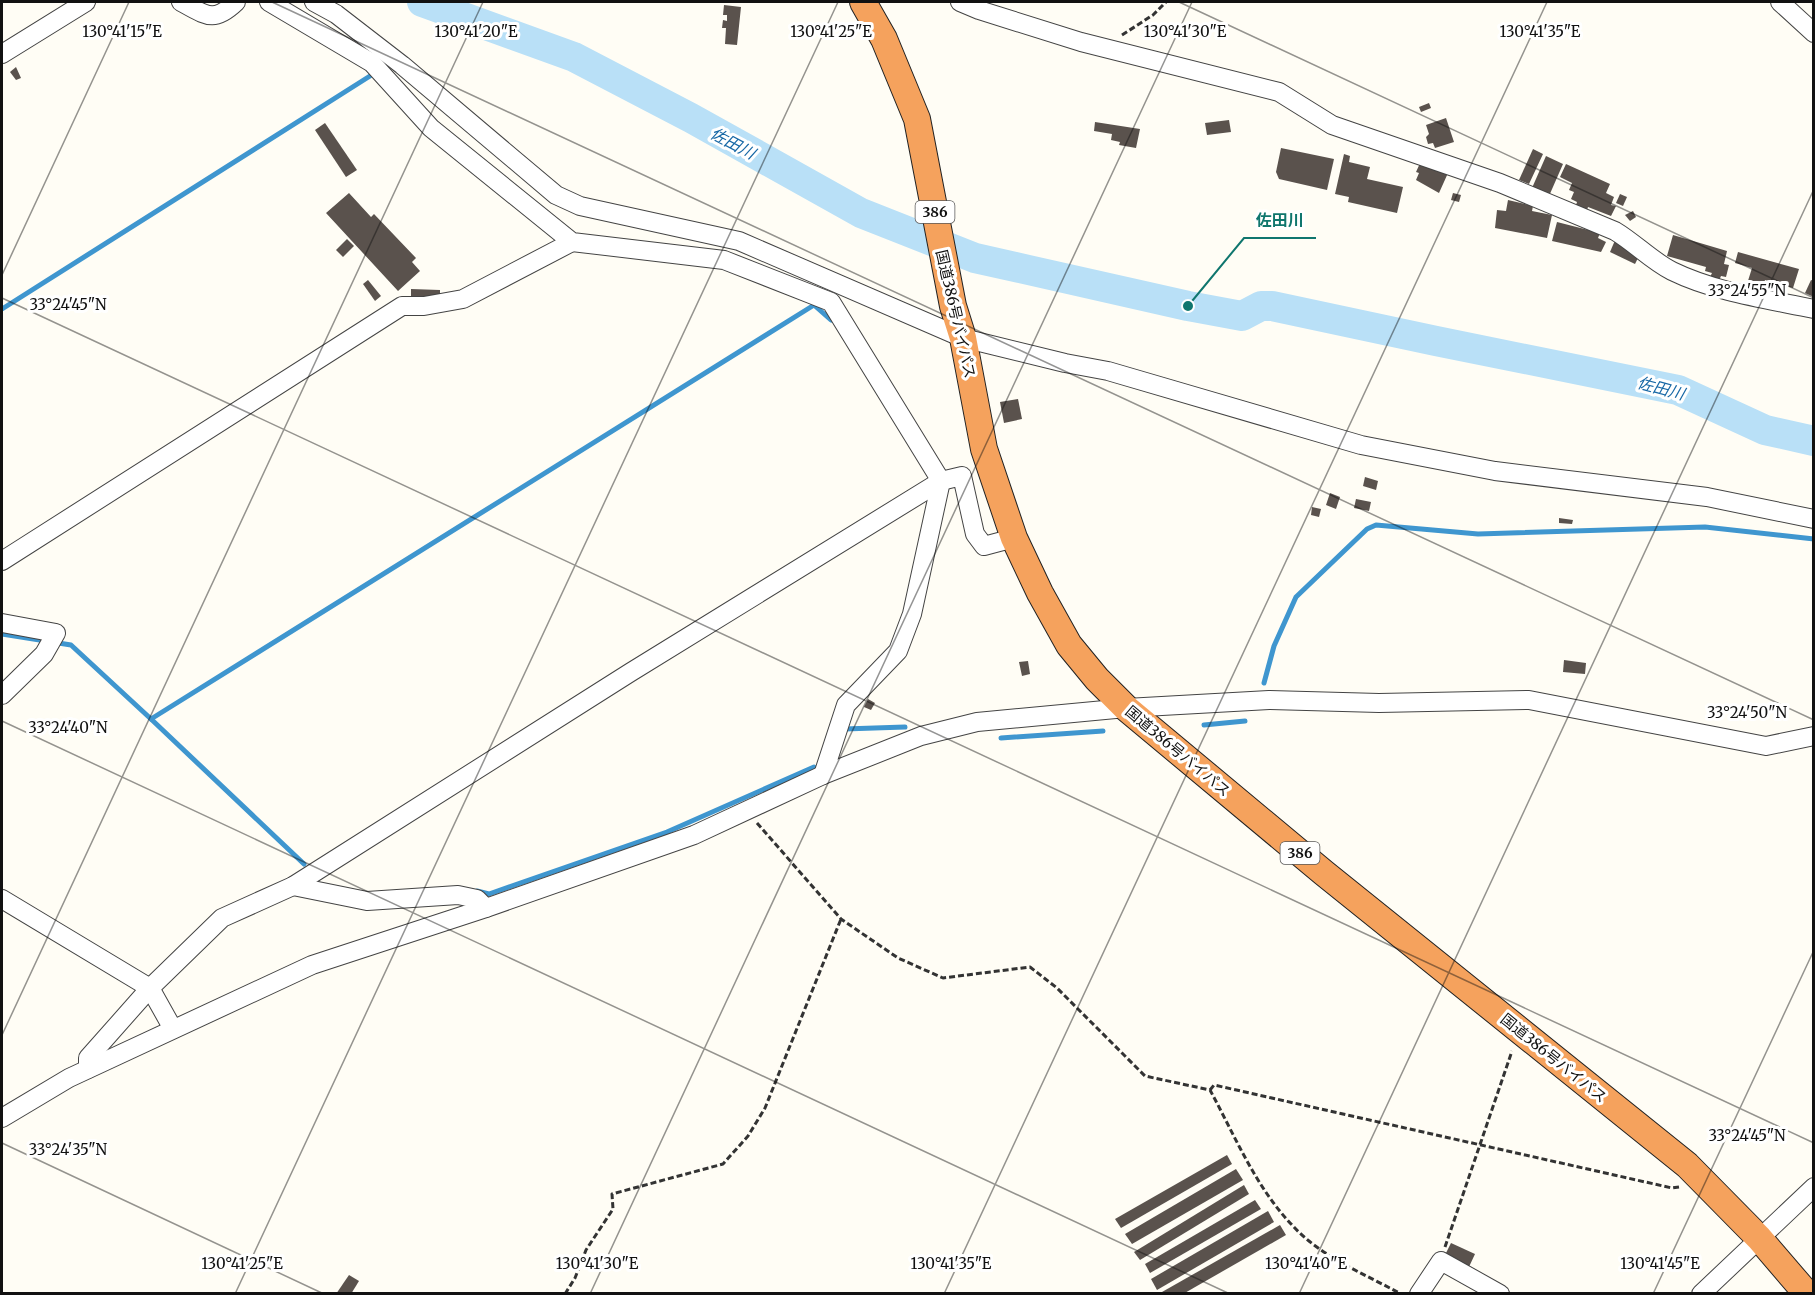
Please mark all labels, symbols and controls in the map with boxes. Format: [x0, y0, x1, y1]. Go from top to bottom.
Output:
text: 130°41'15"E [82, 22, 162, 41]
text: 130°41'20"E [435, 22, 518, 41]
text: 130°41'25"E [790, 22, 872, 41]
text: 130°41'30"E [1144, 22, 1227, 41]
text: 130°41'35"E [1500, 22, 1581, 41]
water label: 佐田川 [707, 123, 761, 164]
road number: 386 [916, 201, 954, 223]
callout: 佐田川 [1244, 204, 1316, 238]
text: 佐田川 [1255, 210, 1304, 230]
street label: 国道386号バイパス [932, 248, 980, 380]
text: 33°24'55"N [1708, 281, 1787, 300]
text: 33°24'45"N [29, 295, 107, 314]
water label: 佐田川 [1635, 372, 1689, 404]
street label: 国道386号バイパス [1122, 702, 1234, 800]
text: 33°24'50"N [1707, 703, 1787, 722]
text: 33°24'40"N [28, 718, 108, 737]
road number: 386 [1280, 842, 1320, 864]
street label: 国道386号バイパス [1497, 1009, 1611, 1107]
text: 33°24'45"N [1708, 1126, 1786, 1145]
text: 33°24'35"N [29, 1140, 108, 1159]
text: 130°41'25"E [201, 1254, 283, 1273]
text: 130°41'30"E [556, 1254, 639, 1273]
text: 130°41'35"E [911, 1254, 992, 1273]
text: 130°41'40"E [1265, 1254, 1347, 1273]
text: 130°41'45"E [1620, 1254, 1700, 1273]

